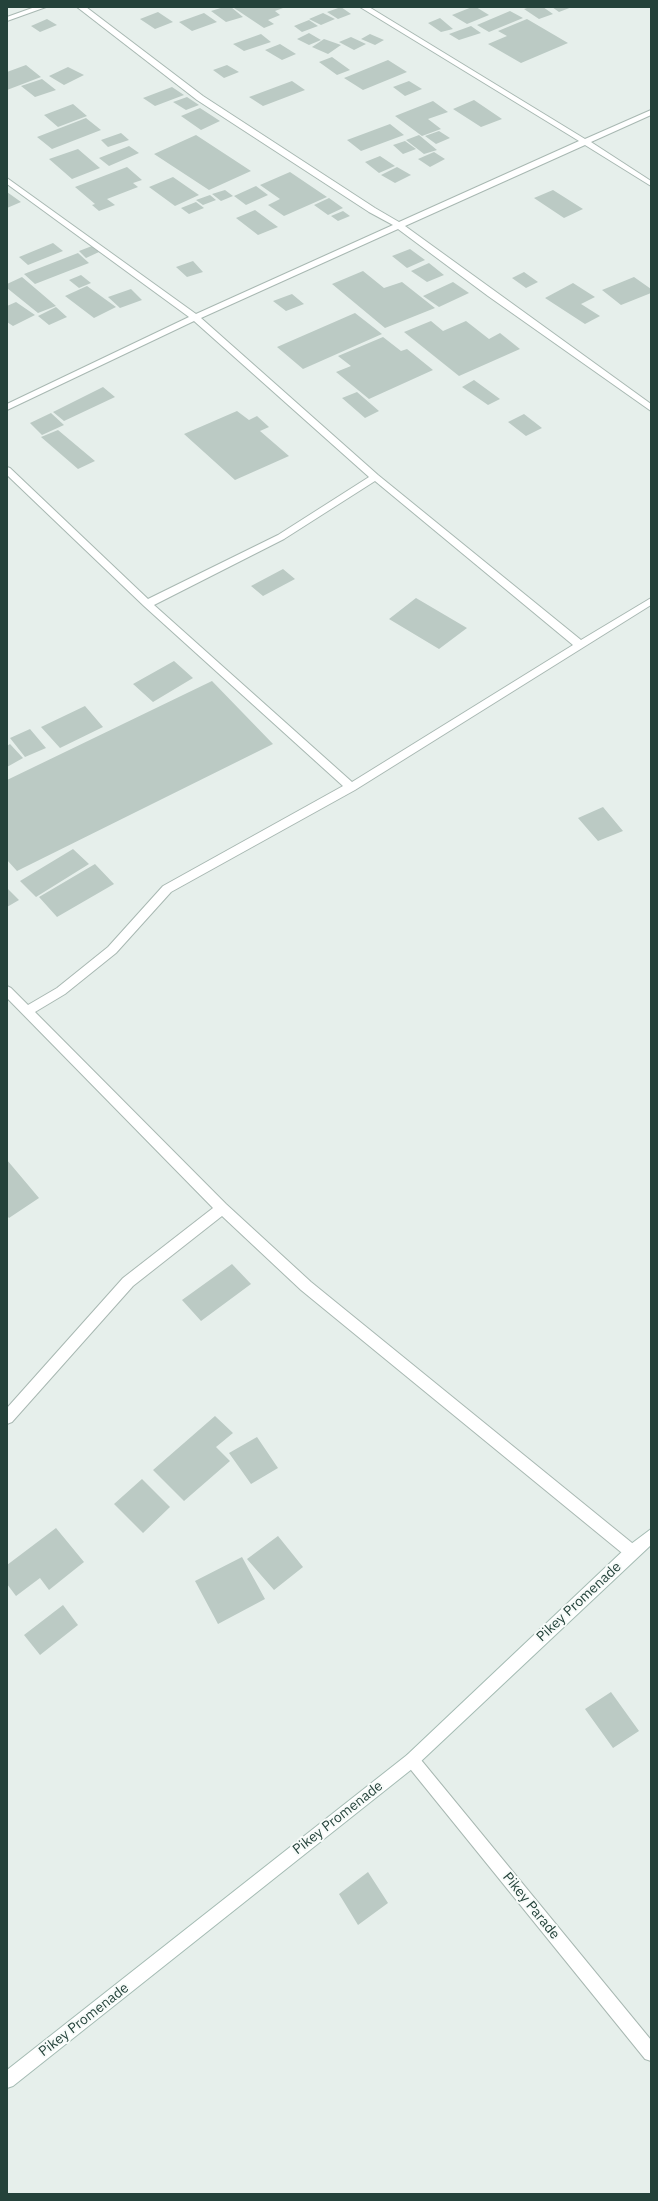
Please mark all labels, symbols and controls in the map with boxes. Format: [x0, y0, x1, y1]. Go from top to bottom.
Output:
street label: Pikey Promenade [533, 1559, 625, 1645]
street label: Pikey Promenade [290, 1778, 386, 1858]
street label: Pikey Parade [499, 1869, 563, 1943]
street label: Pikey Promenade [36, 1980, 132, 2060]

